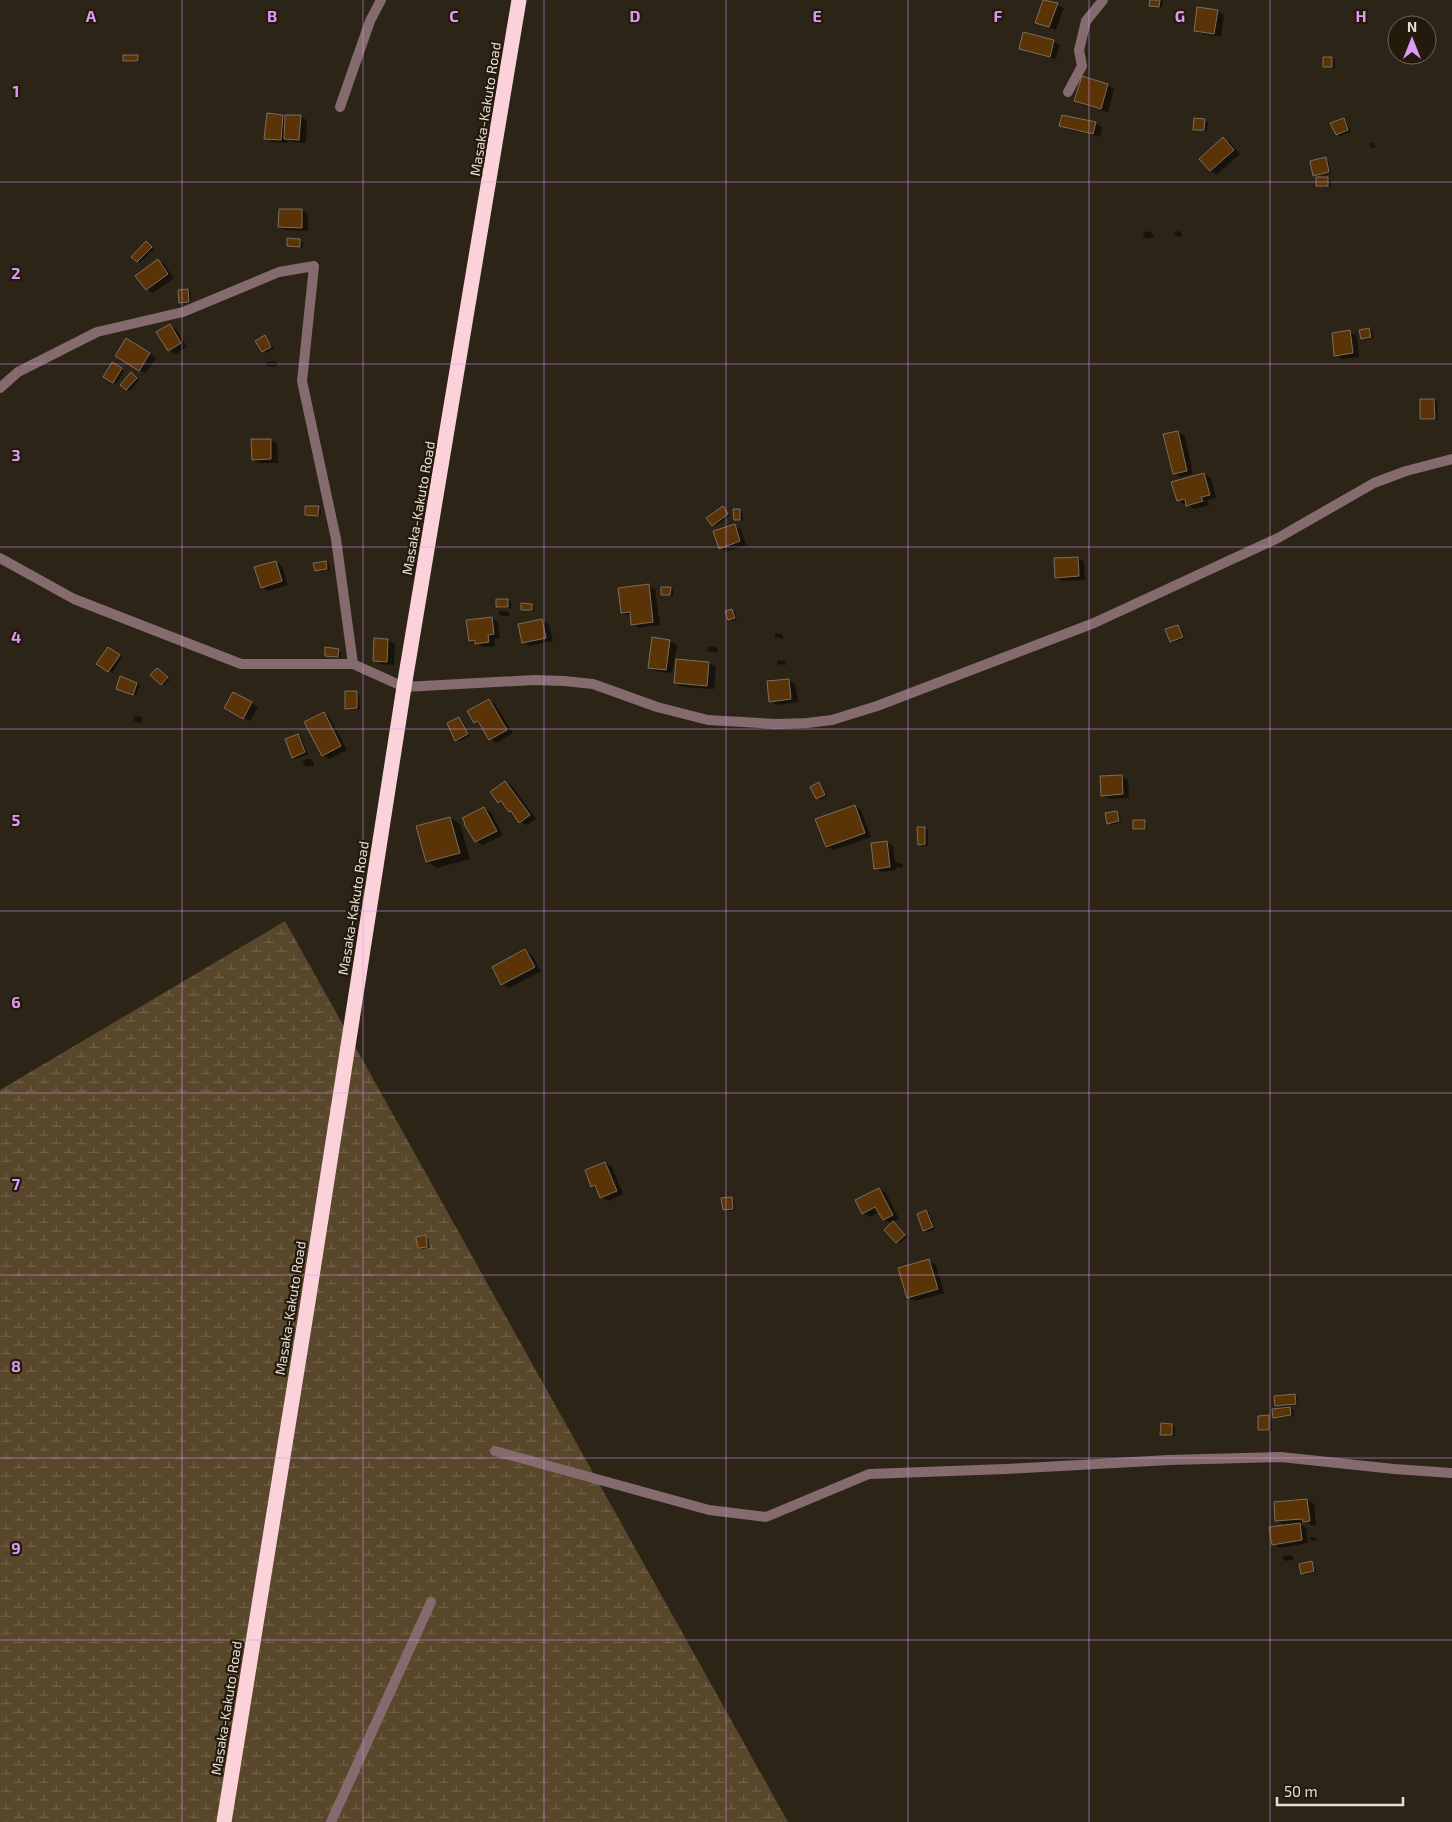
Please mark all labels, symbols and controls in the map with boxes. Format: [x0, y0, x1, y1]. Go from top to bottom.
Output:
text: A [86, 6, 97, 25]
text: B [267, 6, 277, 25]
text: C [449, 6, 459, 25]
text: D [630, 6, 641, 25]
text: E [812, 6, 822, 25]
text: F [994, 6, 1003, 25]
text: G [1175, 6, 1185, 25]
text: H [1355, 6, 1367, 25]
north arrow [1387, 15, 1437, 65]
text: N [1407, 18, 1417, 35]
street label: Masaka-Kakuto Road [466, 41, 504, 177]
text: 1 [13, 81, 19, 100]
text: 2 [11, 263, 21, 282]
street label: Masaka-Kakuto Road [398, 440, 438, 576]
text: 3 [11, 445, 21, 464]
text: 4 [11, 627, 21, 646]
text: 5 [12, 810, 21, 829]
street label: Masaka-Kakuto Road [334, 840, 372, 976]
text: 6 [11, 992, 21, 1011]
text: 7 [12, 1174, 21, 1193]
street label: Masaka-Kakuto Road [271, 1240, 309, 1376]
text: 8 [11, 1356, 21, 1375]
text: 9 [11, 1538, 21, 1557]
street label: Masaka-Kakuto Road [207, 1640, 245, 1776]
scale bar [1277, 1774, 1403, 1806]
text: 50 m [1284, 1782, 1318, 1800]

